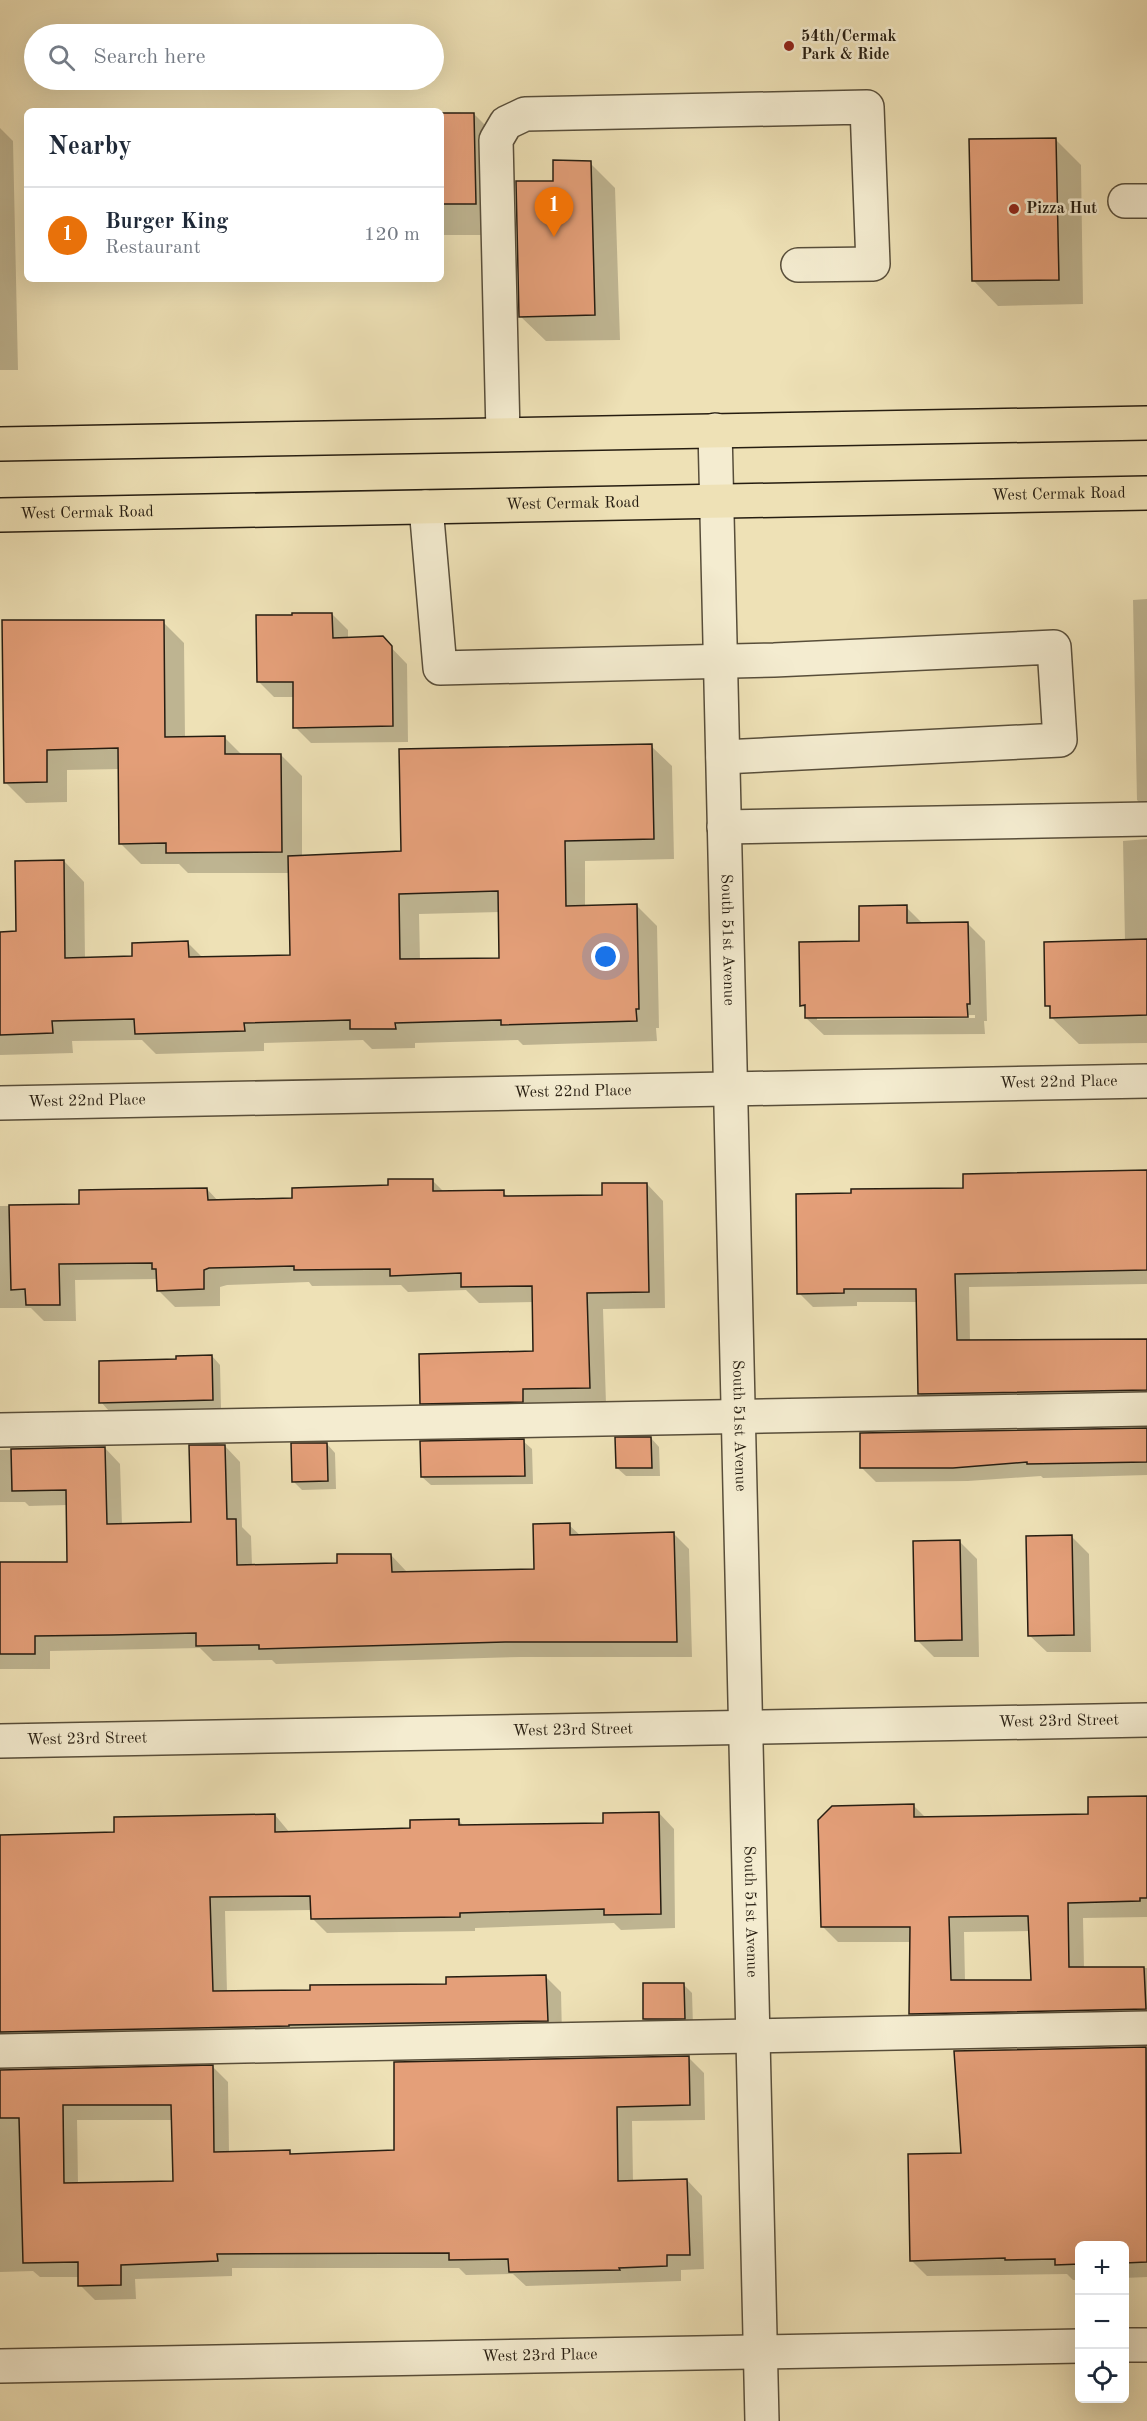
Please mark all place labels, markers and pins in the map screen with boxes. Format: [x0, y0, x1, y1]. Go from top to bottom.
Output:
place label: 54th/Cermak Park & Ride [801, 29, 897, 63]
marker: 54th/Cermak Park & Ride [782, 39, 796, 53]
pin: 1 [534, 188, 574, 237]
place label: Pizza Hut [1026, 201, 1097, 217]
marker: Pizza Hut [1007, 202, 1021, 216]

